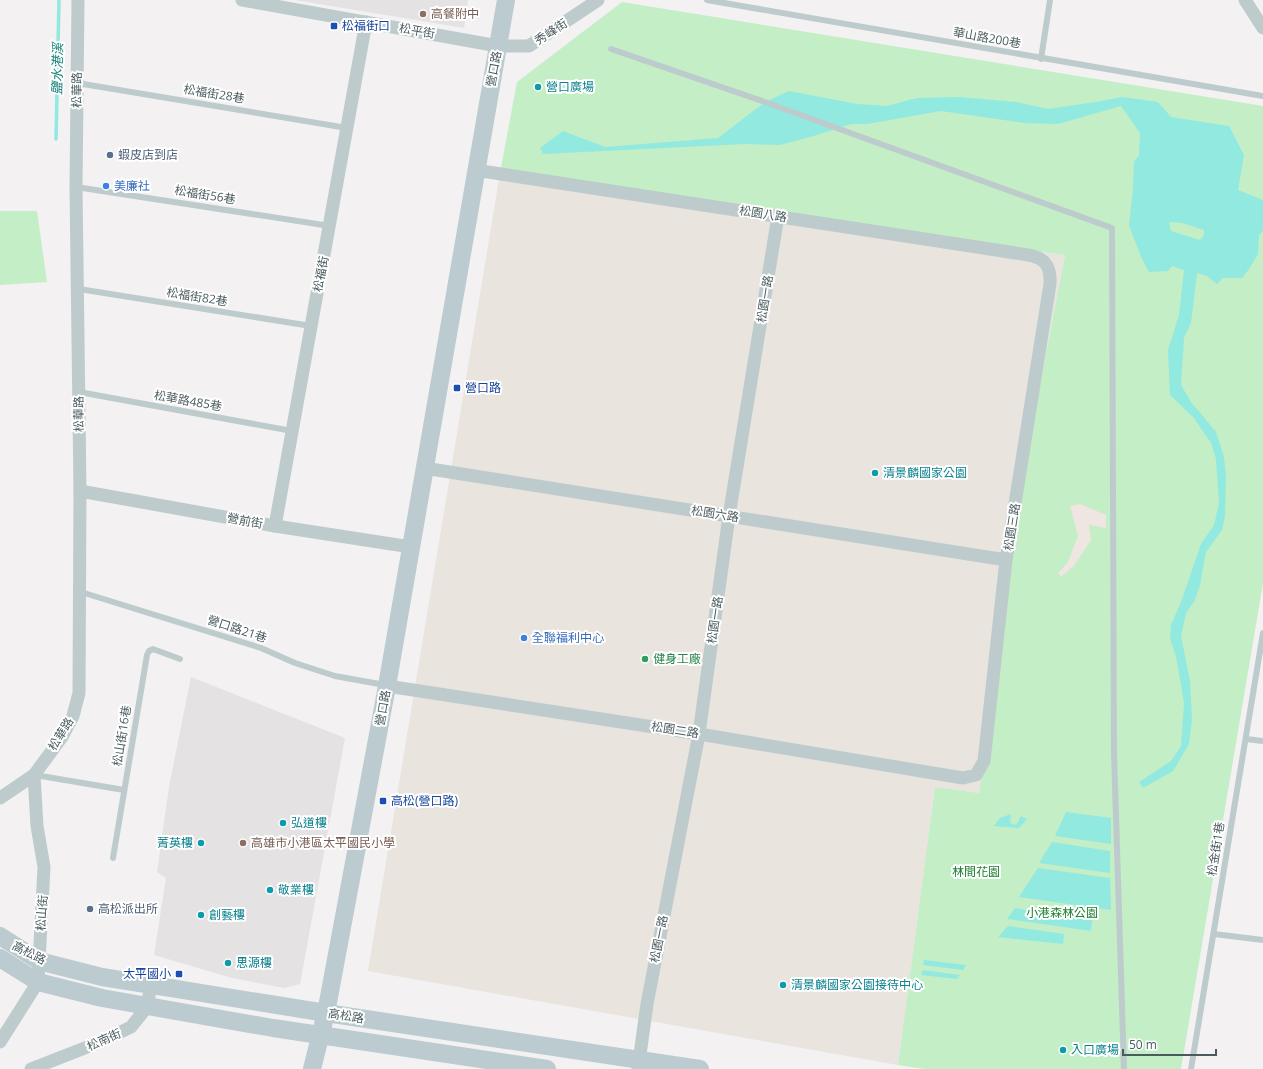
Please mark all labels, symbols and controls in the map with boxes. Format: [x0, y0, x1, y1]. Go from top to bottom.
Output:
place label: 高餐附中 [431, 5, 479, 22]
marker: 高餐附中 [418, 9, 428, 19]
street label: 秀峰街 [531, 15, 570, 49]
place label: 松福街口 [342, 17, 390, 34]
street label: 松平街 [398, 19, 436, 42]
marker: 松福街口 [329, 21, 339, 31]
street label: 華山路200巷 [952, 23, 1022, 52]
water label: 鹽水港溪 [48, 41, 66, 95]
street label: 營口路 [482, 50, 505, 88]
street label: 松華路 [68, 72, 85, 108]
place label: 營口廣場 [546, 78, 594, 95]
street label: 松福街28巷 [182, 80, 246, 107]
marker: 營口廣場 [533, 82, 543, 92]
place label: 蝦皮店到店 [118, 146, 178, 163]
marker: 蝦皮店到店 [105, 150, 115, 160]
place label: 美廉社 [114, 177, 150, 194]
marker: 美廉社 [101, 181, 111, 191]
street label: 松福街56巷 [173, 181, 237, 208]
street label: 松園八路 [738, 201, 788, 226]
street label: 松福街 [309, 255, 332, 293]
street label: 松園一路 [752, 274, 777, 324]
street label: 松福街82巷 [165, 283, 229, 310]
place label: 營口路 [465, 379, 501, 396]
marker: 營口路 [452, 383, 462, 393]
street label: 松華路485巷 [153, 386, 223, 415]
street label: 松華路 [70, 396, 87, 432]
place label: 清景麟國家公園 [883, 464, 967, 481]
marker: 清景麟國家公園 [870, 468, 880, 478]
street label: 松園六路 [690, 501, 740, 526]
street label: 松園三路 [999, 502, 1024, 552]
street label: 營前街 [226, 509, 264, 532]
street label: 松園一路 [703, 595, 726, 645]
street label: 營口路21巷 [205, 611, 269, 646]
place label: 全聯福利中心 [532, 629, 604, 646]
marker: 全聯福利中心 [519, 633, 529, 643]
place label: 健身工廠 [653, 650, 701, 667]
marker: 健身工廠 [640, 654, 650, 664]
street label: 營口路 [371, 689, 394, 727]
street label: 松山街16巷 [108, 704, 135, 768]
street label: 松華路 [44, 714, 77, 754]
street label: 松園二路 [650, 717, 700, 742]
place label: 高松(營口路) [391, 792, 459, 809]
marker: 高松(營口路) [378, 796, 388, 806]
place label: 弘道樓 [291, 814, 327, 831]
marker: 弘道樓 [278, 818, 288, 828]
street label: 松金街1巷 [1203, 820, 1228, 877]
place label: 菁英樓 [157, 834, 193, 851]
place label: 高雄市小港區太平國民小學 [251, 834, 395, 851]
marker: 菁英樓 [196, 838, 206, 848]
marker: 高雄市小港區太平國民小學 [238, 838, 248, 848]
park label: 林間花園 [952, 863, 1000, 880]
place label: 敬業樓 [278, 881, 314, 898]
marker: 敬業樓 [265, 885, 275, 895]
street label: 松山街 [32, 894, 51, 932]
place label: 高松派出所 [98, 900, 158, 917]
marker: 高松派出所 [85, 904, 95, 914]
park label: 小港森林公園 [1026, 904, 1098, 921]
place label: 創藝樓 [209, 906, 245, 923]
marker: 創藝樓 [196, 910, 206, 920]
street label: 松園一路 [646, 914, 671, 964]
street label: 高松路 [9, 937, 49, 968]
place label: 思源樓 [236, 954, 272, 971]
marker: 思源樓 [223, 958, 233, 968]
place label: 太平國小 [123, 965, 171, 982]
marker: 太平國小 [174, 969, 184, 979]
place label: 清景麟國家公園接待中心 [791, 976, 923, 993]
marker: 清景麟國家公園接待中心 [778, 980, 788, 990]
street label: 高松路 [327, 1004, 365, 1027]
street label: 松南街 [84, 1024, 124, 1055]
scale bar [1123, 1031, 1216, 1057]
text: 50 m [1129, 1036, 1157, 1053]
place label: 入口廣場 [1071, 1041, 1119, 1058]
marker: 入口廣場 [1058, 1045, 1068, 1055]

